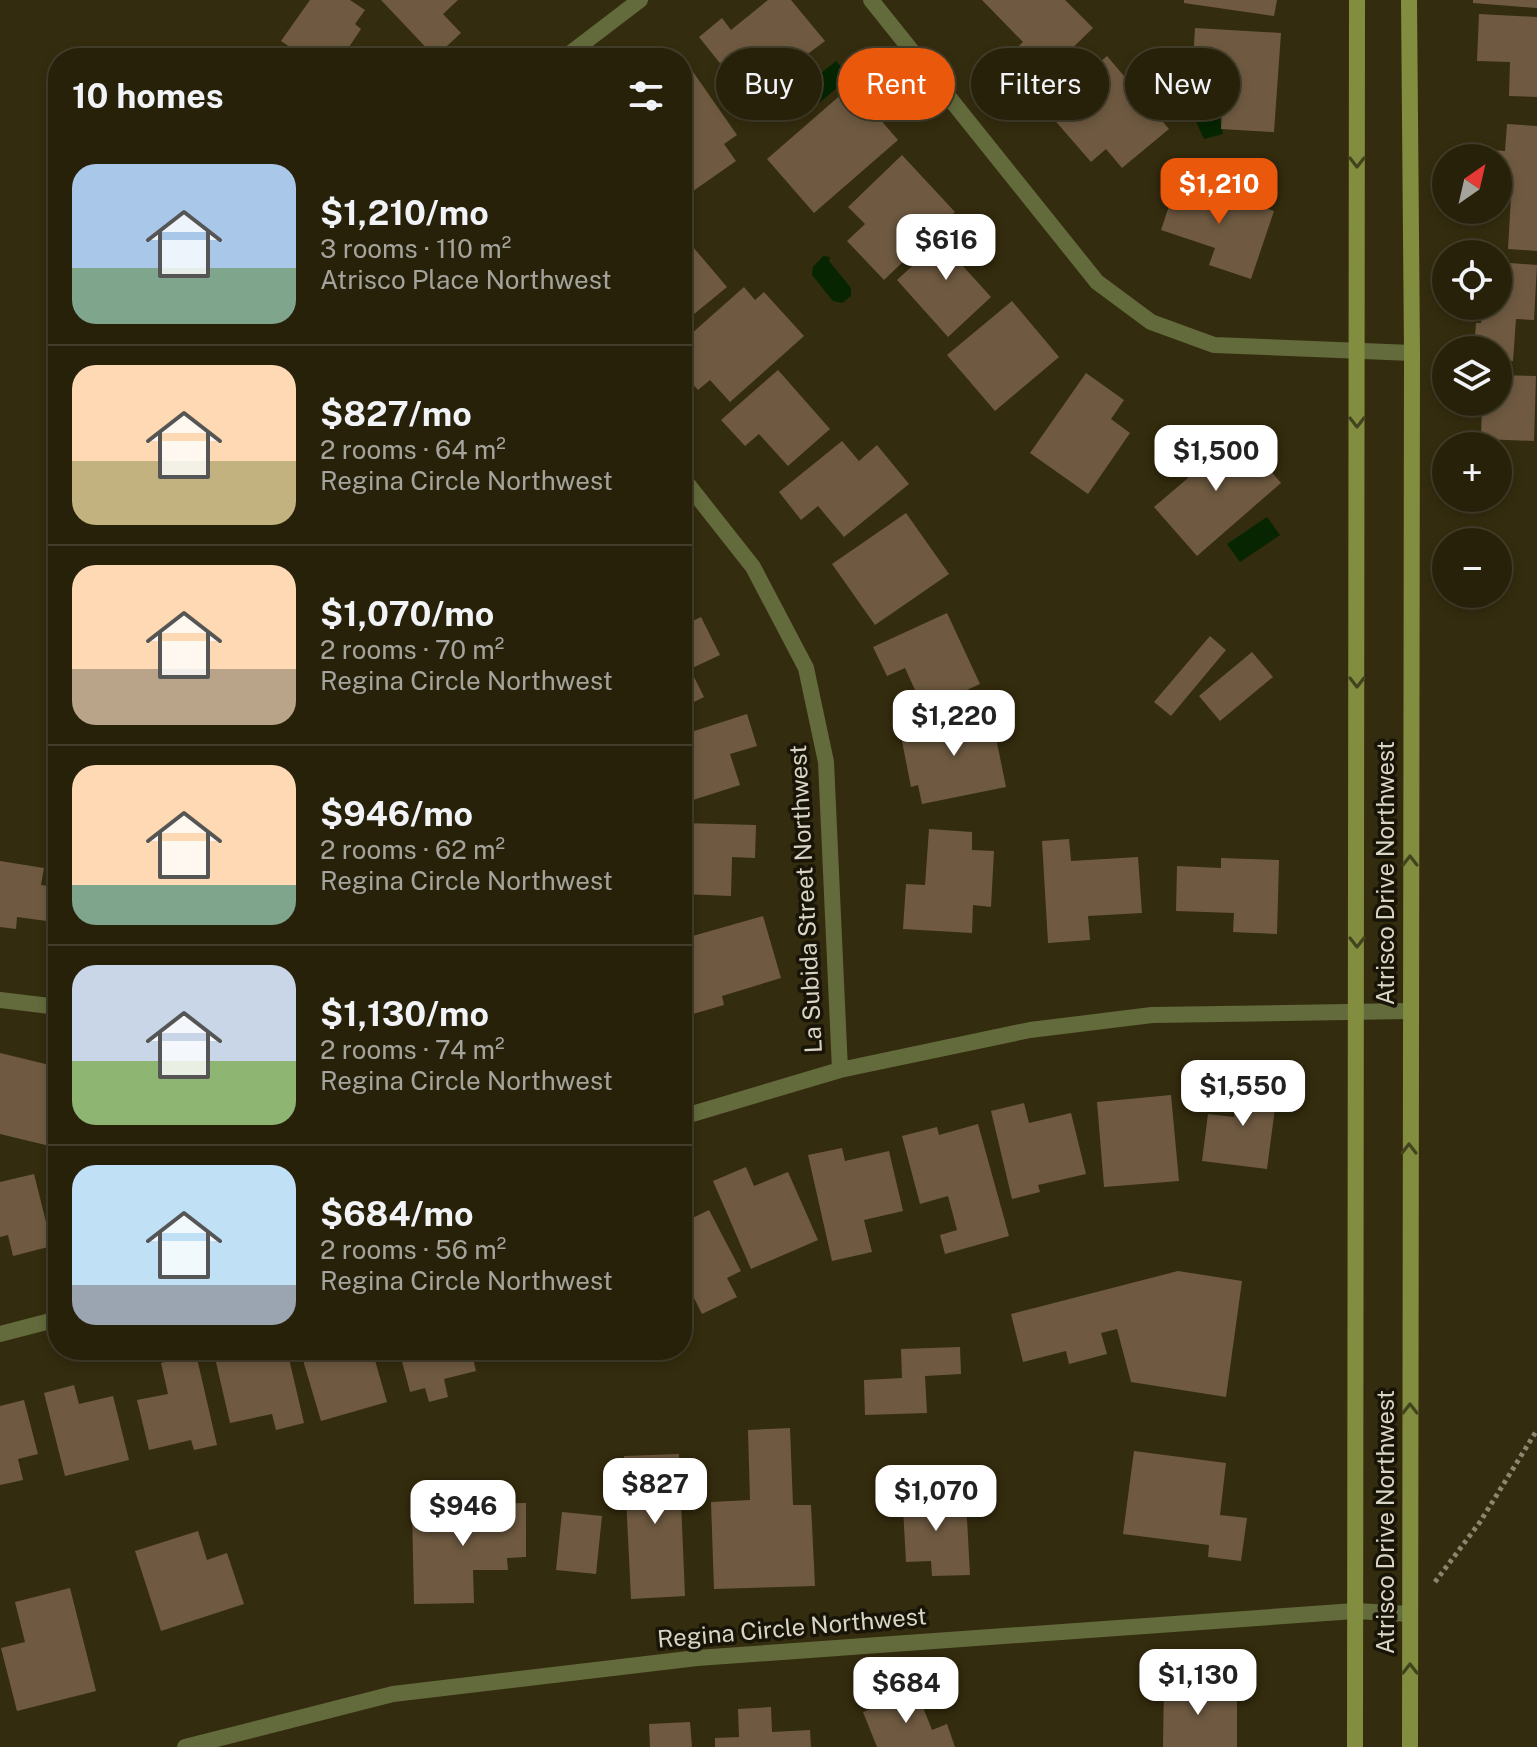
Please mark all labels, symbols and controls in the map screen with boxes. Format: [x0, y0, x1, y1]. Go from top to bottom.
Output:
chip: Buy [716, 48, 822, 120]
chip: Rent [838, 48, 955, 120]
chip: Filters [971, 48, 1109, 120]
chip: New [1125, 48, 1240, 120]
icon: filters [624, 74, 668, 118]
text: 10 homes [72, 76, 224, 116]
north arrow [1432, 144, 1512, 224]
map controls [1432, 144, 1512, 608]
one-way arrow [1348, 156, 1366, 169]
pin: $1,210 [1154, 158, 1284, 226]
text: $1,210 [1179, 168, 1259, 199]
text: $1,210/mo [320, 193, 489, 233]
icon: home [136, 196, 232, 292]
pin: $616 [899, 214, 993, 282]
text: $616 [914, 224, 978, 255]
text: 3 rooms · 110 m² [320, 233, 511, 264]
button: locate [1432, 240, 1512, 320]
text: Atrisco Place Northwest [320, 264, 612, 295]
button: layers [1432, 336, 1512, 416]
text: $827/mo [320, 394, 472, 434]
icon: home [136, 397, 232, 493]
one-way arrow [1348, 416, 1366, 429]
pin: $1,500 [1151, 425, 1281, 493]
button: + [1432, 432, 1512, 512]
text: 2 rooms · 64 m² [320, 434, 506, 465]
text: $1,500 [1172, 435, 1260, 466]
text: Regina Circle Northwest [320, 465, 613, 496]
button: − [1432, 528, 1512, 608]
text: $1,070/mo [320, 594, 494, 634]
icon: home [136, 597, 232, 693]
text: 2 rooms · 70 m² [320, 634, 504, 665]
text: Regina Circle Northwest [320, 665, 613, 696]
one-way arrow [1348, 676, 1366, 689]
pin: $1,220 [889, 690, 1019, 758]
text: $1,220 [911, 700, 997, 731]
street label: Atrisco Drive Northwest [1371, 741, 1399, 1005]
street label: La Subida Street Northwest [783, 744, 827, 1054]
text: $946/mo [320, 794, 473, 834]
icon: home [136, 797, 232, 893]
text: 2 rooms · 62 m² [320, 834, 505, 865]
one-way arrow [1401, 854, 1419, 867]
text: Regina Circle Northwest [320, 865, 613, 896]
one-way arrow [1348, 936, 1366, 949]
text: $1,130/mo [320, 994, 489, 1034]
icon: home [136, 997, 232, 1093]
text: 2 rooms · 74 m² [320, 1034, 505, 1065]
pin: $1,550 [1178, 1060, 1308, 1128]
text: Regina Circle Northwest [320, 1065, 613, 1096]
text: $1,550 [1199, 1070, 1287, 1101]
one-way arrow [1400, 1142, 1418, 1155]
text: $684/mo [320, 1194, 473, 1234]
icon: home [136, 1197, 232, 1293]
text: 2 rooms · 56 m² [320, 1234, 506, 1265]
text: Regina Circle Northwest [320, 1265, 613, 1296]
street label: Atrisco Drive Northwest [1371, 1390, 1399, 1654]
one-way arrow [1401, 1402, 1419, 1415]
pin: $827 [608, 1458, 702, 1526]
pin: $1,070 [871, 1465, 1001, 1533]
text: $827 [621, 1468, 689, 1499]
text: $1,070 [893, 1475, 979, 1506]
pin: $946 [416, 1480, 510, 1548]
text: $946 [429, 1490, 497, 1521]
street label: Regina Circle Northwest [656, 1601, 928, 1653]
pin: $1,130 [1133, 1649, 1263, 1717]
pin: $684 [859, 1657, 953, 1725]
text: $1,130 [1157, 1659, 1239, 1690]
one-way arrow [1401, 1662, 1419, 1675]
text: $684 [871, 1667, 941, 1698]

